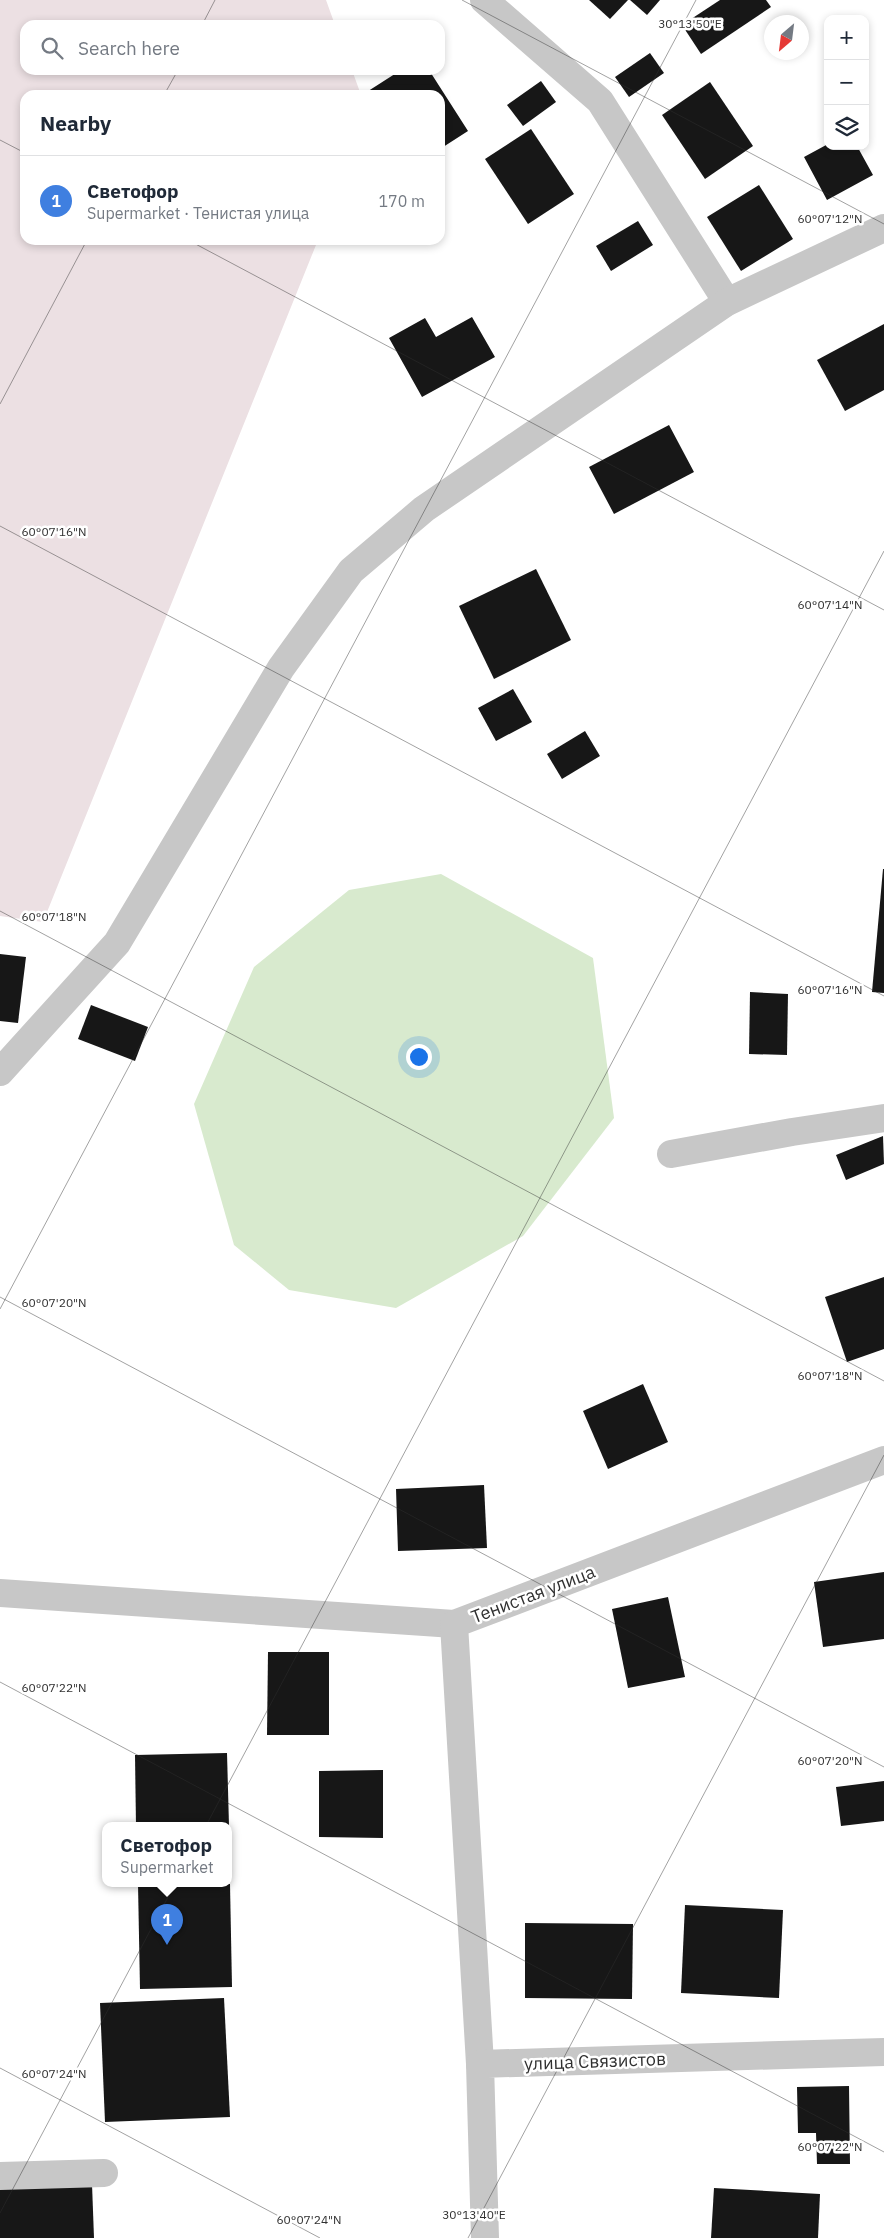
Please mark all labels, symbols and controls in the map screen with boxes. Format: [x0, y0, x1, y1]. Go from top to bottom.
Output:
north arrow [764, 15, 809, 60]
map controls [824, 15, 869, 150]
button: + [824, 15, 869, 60]
text: 30°13'50"E [658, 16, 722, 31]
search box [20, 20, 445, 75]
icon: search [38, 34, 66, 62]
text: Search here [78, 36, 180, 60]
button: − [824, 60, 869, 105]
button: layers [824, 105, 869, 150]
text: Nearby [40, 109, 111, 137]
text: Светофор [87, 179, 179, 203]
text: 1 [51, 191, 61, 211]
text: 170 m [378, 191, 425, 211]
text: Supermarket · Тенистая улица [87, 203, 309, 223]
text: 60°07'12"N [797, 211, 863, 226]
text: 60°07'16"N [21, 524, 87, 539]
text: 60°07'14"N [797, 597, 863, 612]
text: 60°07'18"N [21, 909, 87, 924]
text: 60°07'16"N [797, 982, 863, 997]
your location [406, 1044, 432, 1070]
text: 60°07'20"N [21, 1295, 87, 1310]
text: 60°07'18"N [797, 1368, 863, 1383]
street label: Тенистая улица [468, 1560, 599, 1628]
text: 60°07'22"N [21, 1680, 87, 1695]
text: 60°07'20"N [797, 1753, 863, 1768]
popup [102, 1822, 232, 1887]
text: Светофор [120, 1833, 212, 1857]
text: Supermarket [120, 1857, 214, 1877]
pin: 1 [151, 1904, 183, 1945]
street label: улица Связистов [524, 2047, 666, 2075]
text: 60°07'24"N [21, 2066, 87, 2081]
text: 60°07'22"N [797, 2139, 863, 2154]
text: 30°13'40"E [442, 2207, 506, 2222]
text: 60°07'24"N [276, 2212, 342, 2227]

